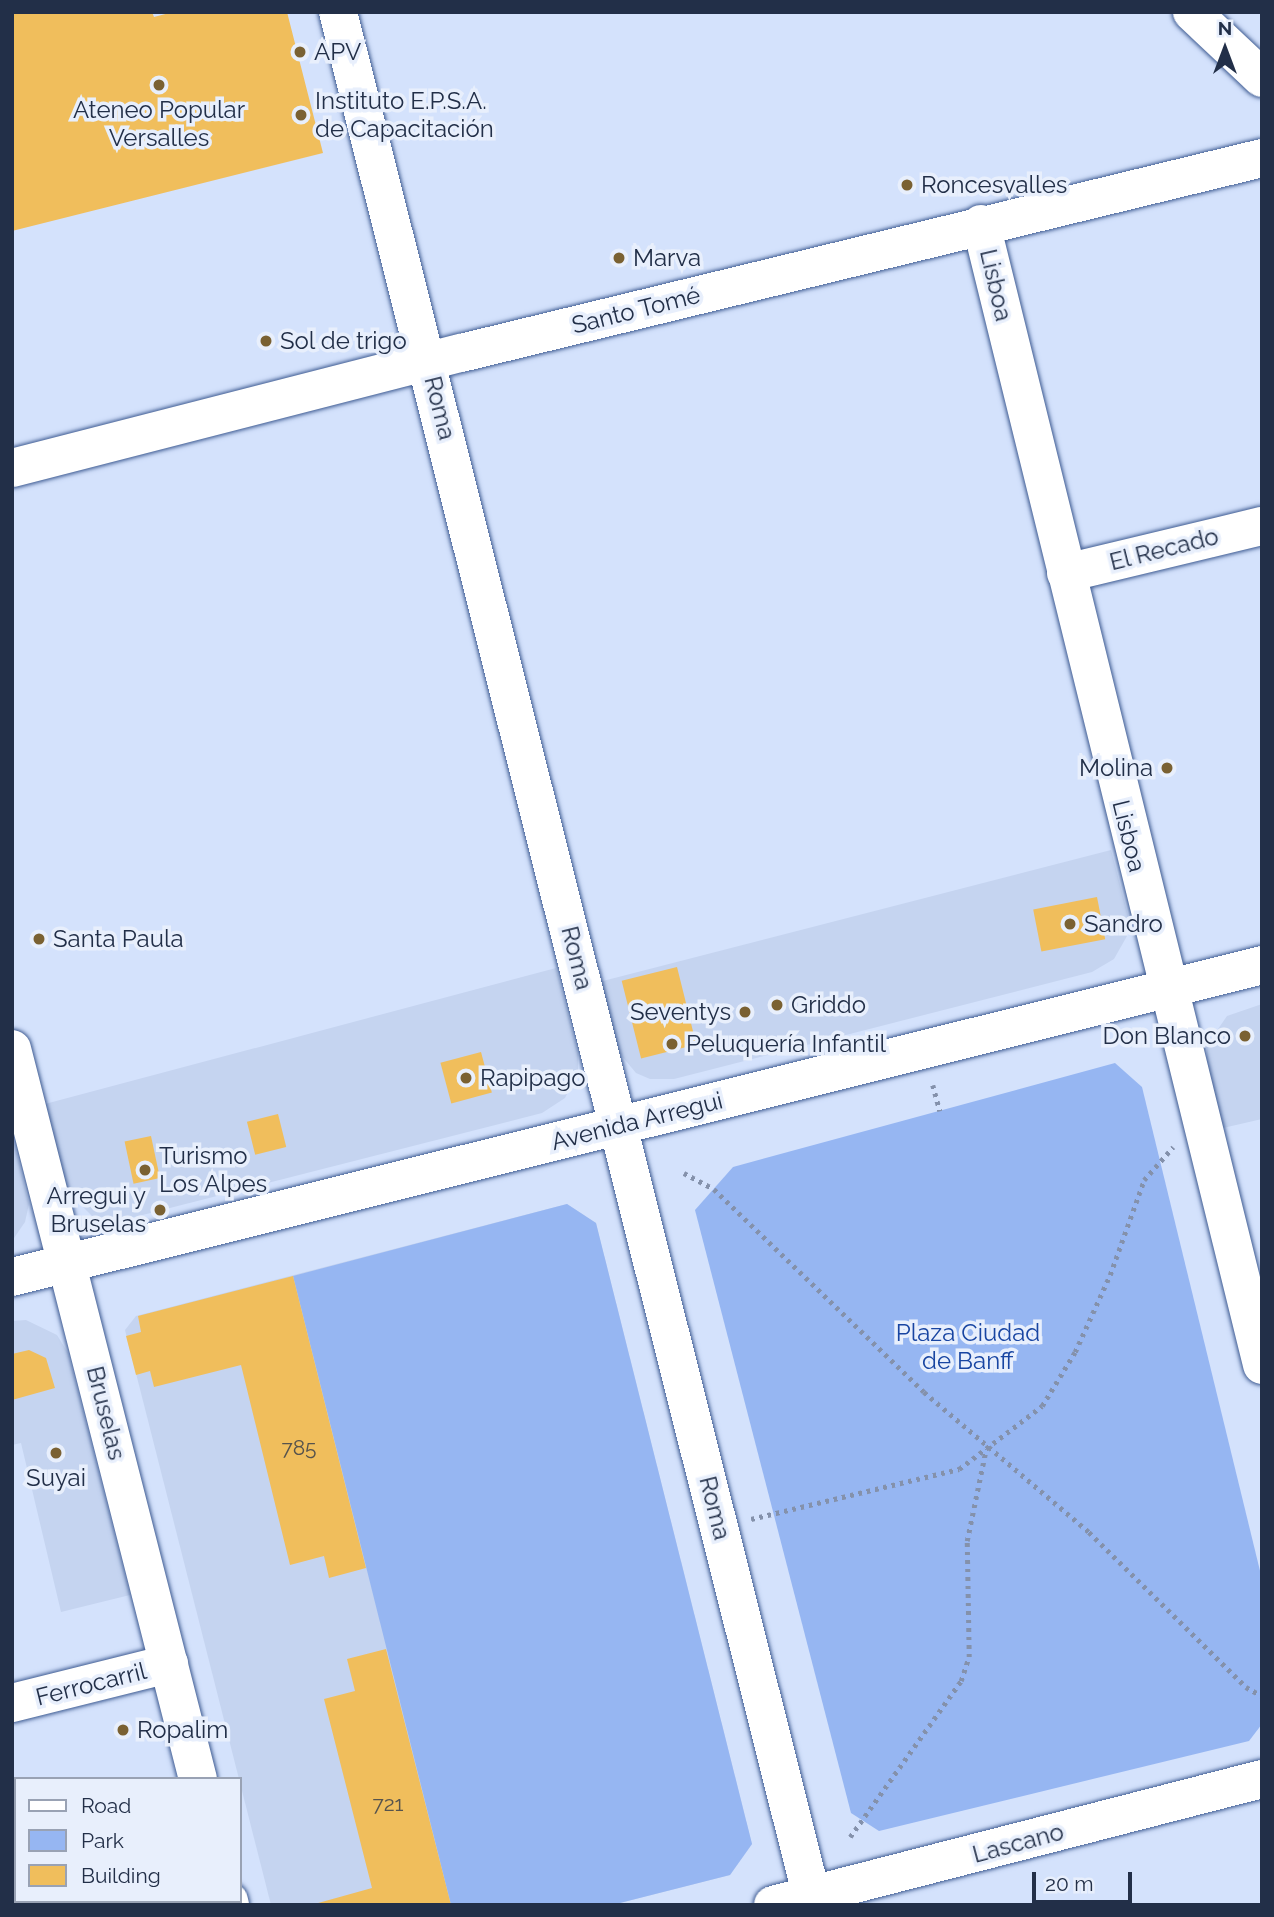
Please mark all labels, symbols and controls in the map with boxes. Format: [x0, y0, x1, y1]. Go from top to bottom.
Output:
north arrow [1190, 14, 1260, 84]
text: N [1218, 17, 1232, 39]
place label: APV [314, 38, 361, 66]
marker: APV [292, 44, 308, 60]
marker: Ateneo Popular Versalles [151, 77, 167, 93]
place label: Instituto E.P.S.A. de Capacitación [315, 87, 494, 143]
place label: Ateneo Popular Versalles [73, 96, 245, 152]
marker: Instituto E.P.S.A. de Capacitación [293, 107, 309, 123]
place label: Roncesvalles [921, 171, 1067, 199]
marker: Roncesvalles [899, 177, 915, 193]
place label: Marva [633, 244, 701, 272]
street label: Lisboa [974, 246, 1018, 324]
marker: Marva [611, 250, 627, 266]
street label: Santo Tomé [568, 280, 704, 340]
place label: Sol de trigo [280, 327, 407, 355]
marker: Sol de trigo [258, 333, 274, 349]
street label: Roma [418, 373, 462, 443]
street label: El Recado [1106, 521, 1222, 577]
place label: Molina [1079, 754, 1153, 782]
marker: Molina [1159, 760, 1175, 776]
street label: Lisboa [1106, 797, 1152, 875]
place label: Sandro [1084, 910, 1163, 938]
marker: Sandro [1062, 916, 1078, 932]
street label: Roma [555, 923, 599, 993]
place label: Santa Paula [53, 925, 183, 953]
marker: Santa Paula [31, 931, 47, 947]
place label: Griddo [791, 991, 866, 1019]
marker: Griddo [769, 997, 785, 1013]
place label: Seventys [630, 998, 731, 1026]
marker: Seventys [737, 1004, 753, 1020]
place label: Don Blanco [1103, 1022, 1231, 1050]
marker: Don Blanco [1237, 1028, 1253, 1044]
place label: Peluquería Infantil [686, 1030, 886, 1058]
marker: Peluquería Infantil [664, 1036, 680, 1052]
place label: Rapipago [480, 1064, 586, 1092]
marker: Rapipago [458, 1070, 474, 1086]
street label: Avenida Arregui [548, 1086, 726, 1156]
place label: Turismo Los Alpes [159, 1142, 268, 1198]
marker: Turismo Los Alpes [137, 1162, 153, 1178]
place label: Arregui y Bruselas [46, 1182, 146, 1238]
marker: Arregui y Bruselas [152, 1202, 168, 1218]
park label: Plaza Ciudad de Banff [896, 1319, 1040, 1375]
street label: Bruselas [80, 1363, 132, 1463]
house number: 785 [281, 1435, 317, 1461]
marker: Suyai [48, 1445, 64, 1461]
place label: Suyai [26, 1464, 86, 1492]
street label: Roma [693, 1473, 737, 1543]
street label: Ferrocarril [33, 1656, 149, 1712]
place label: Ropalim [137, 1716, 228, 1744]
marker: Ropalim [115, 1722, 131, 1738]
legend [14, 1777, 242, 1903]
house number: 721 [372, 1791, 404, 1817]
text: Road [81, 1793, 131, 1818]
street label: Lascano [969, 1817, 1067, 1869]
text: Park [81, 1828, 124, 1853]
scale bar [1036, 1857, 1136, 1901]
text: Building [81, 1863, 161, 1888]
text: 20 m [1045, 1871, 1093, 1896]

